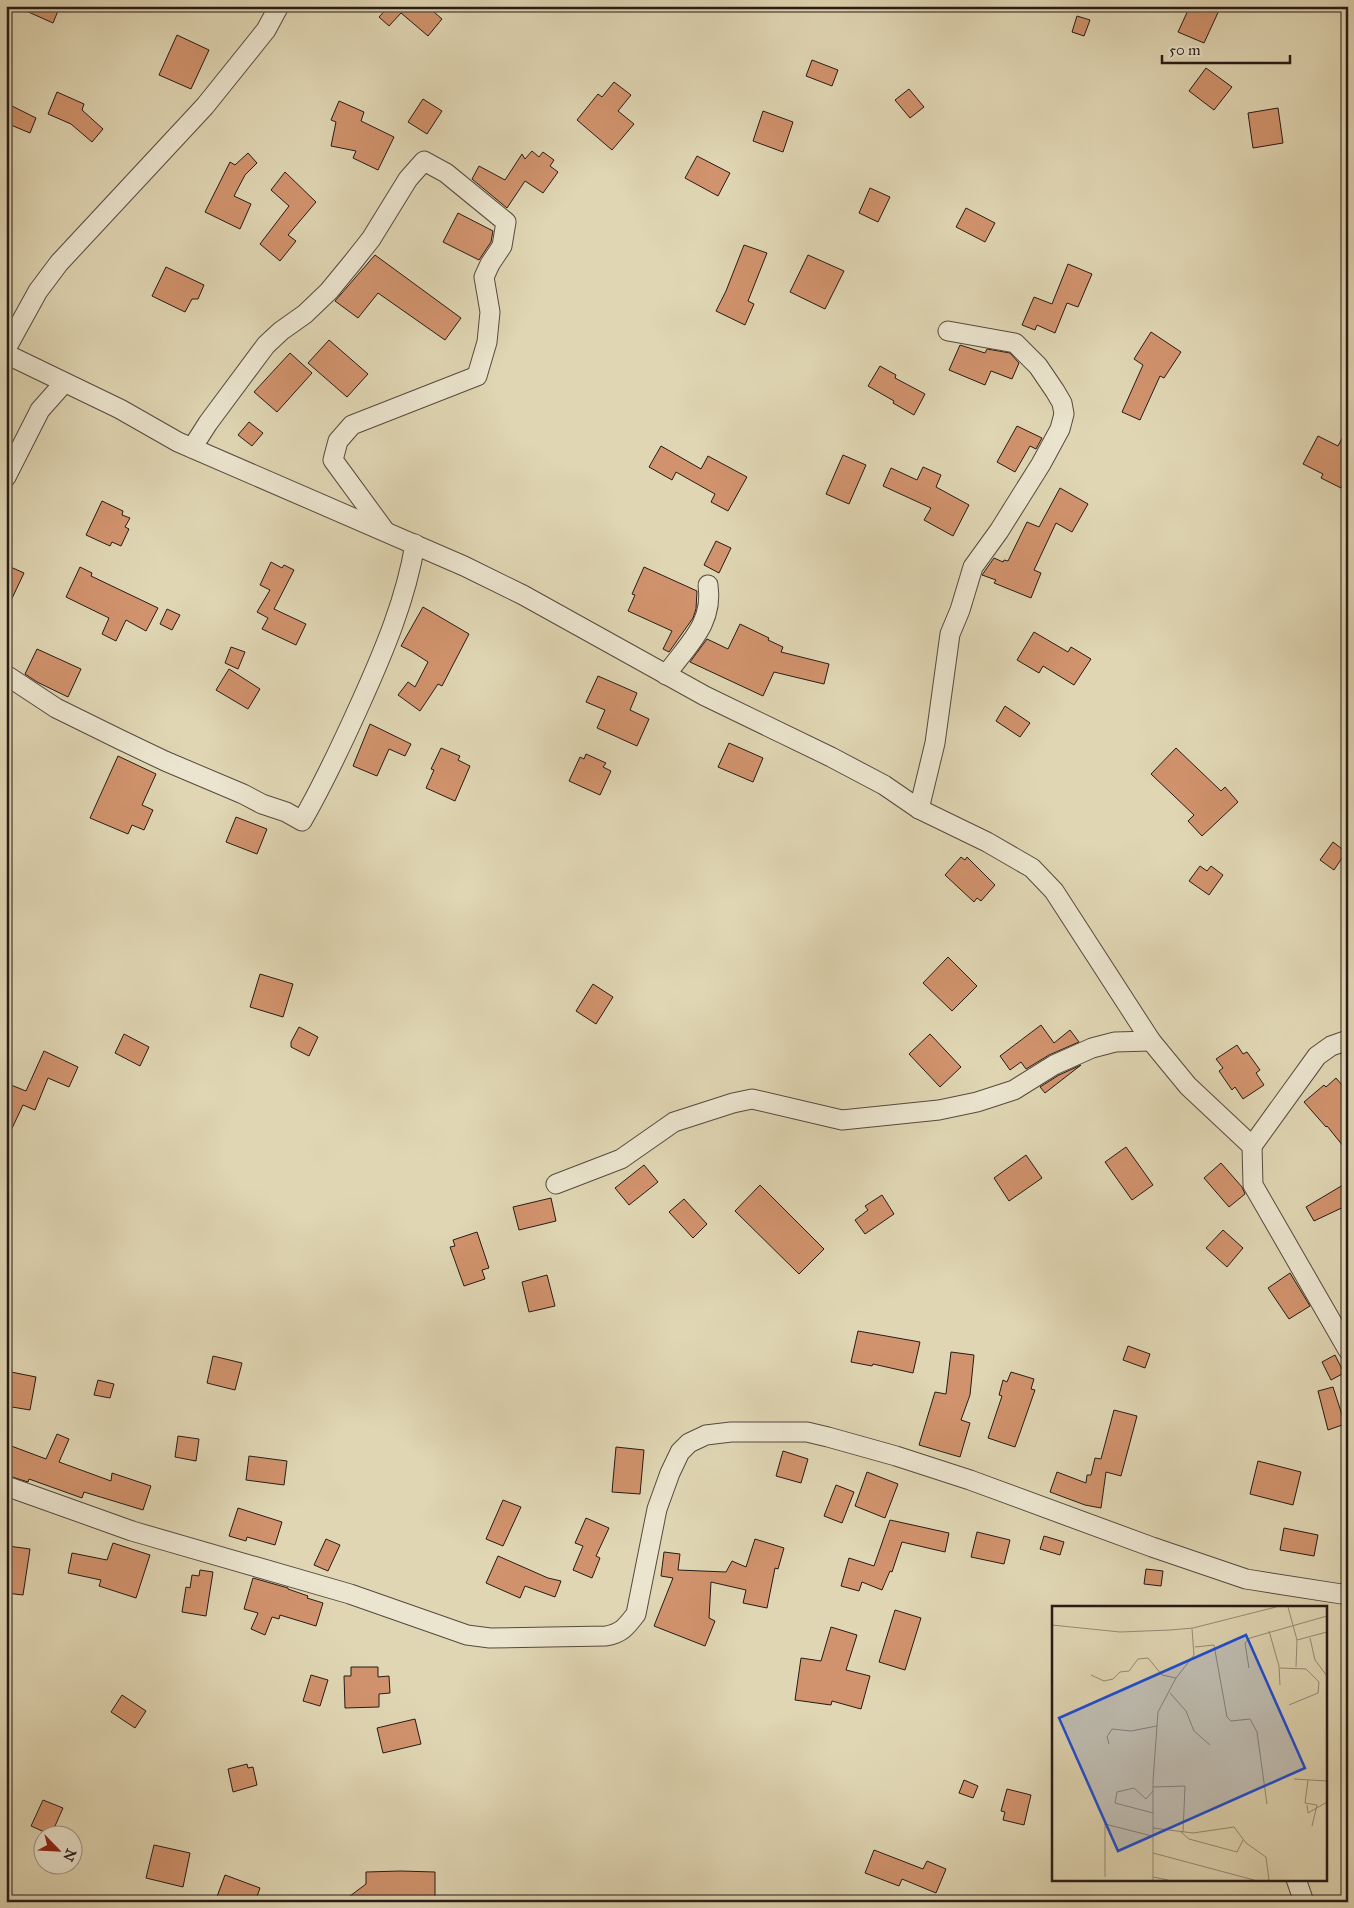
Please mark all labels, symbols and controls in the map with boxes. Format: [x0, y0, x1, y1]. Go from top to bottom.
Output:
scale bar [1162, 32, 1289, 64]
text: 50 m [1169, 41, 1201, 59]
inset map [1052, 1606, 1326, 1880]
north arrow [32, 1826, 82, 1876]
text: N [59, 1846, 80, 1864]

